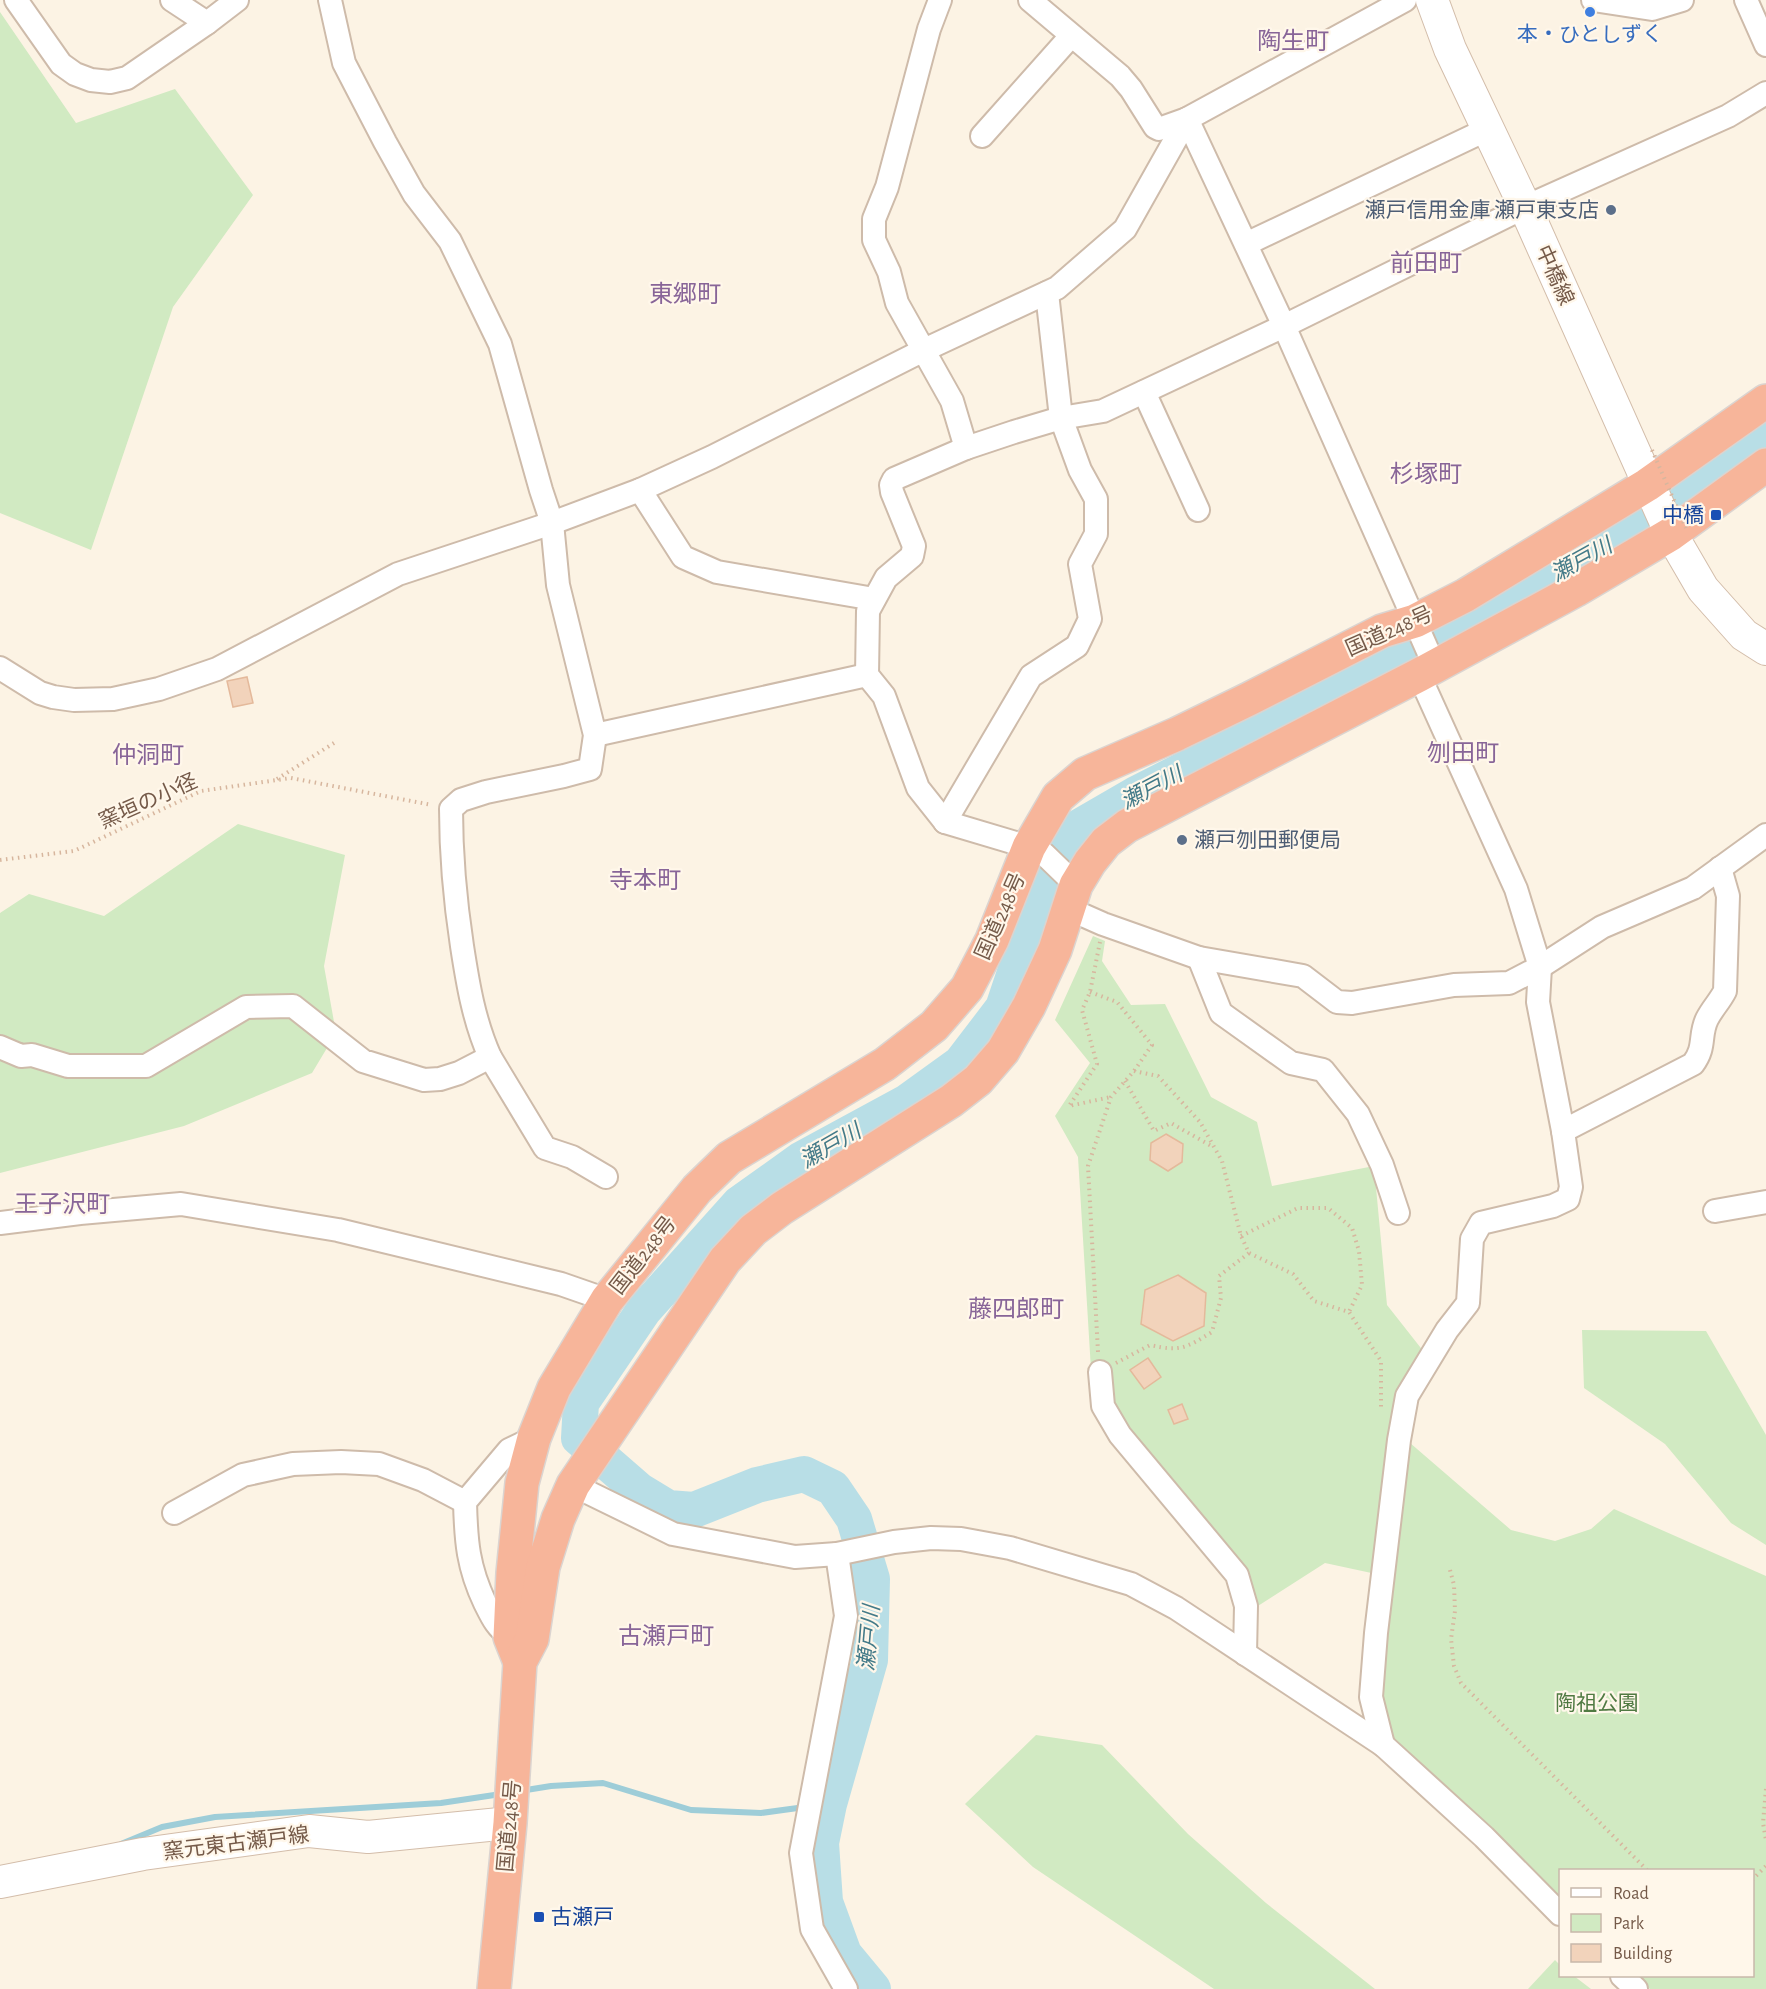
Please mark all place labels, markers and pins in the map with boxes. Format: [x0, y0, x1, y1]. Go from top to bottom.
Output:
marker: 本・ひとしずく [1583, 5, 1597, 19]
place label: 本・ひとしずく [1517, 23, 1663, 45]
place label: 瀬戸信用金庫 瀬戸東支店 [1365, 199, 1599, 221]
marker: 瀬戸信用金庫 瀬戸東支店 [1604, 203, 1618, 217]
place label: 中橋 [1662, 504, 1704, 526]
marker: 中橋 [1709, 508, 1723, 522]
place label: 瀬戸刎田郵便局 [1194, 829, 1341, 851]
marker: 瀬戸刎田郵便局 [1175, 833, 1189, 847]
place label: 古瀬戸 [551, 1906, 614, 1928]
marker: 古瀬戸 [532, 1910, 546, 1924]

